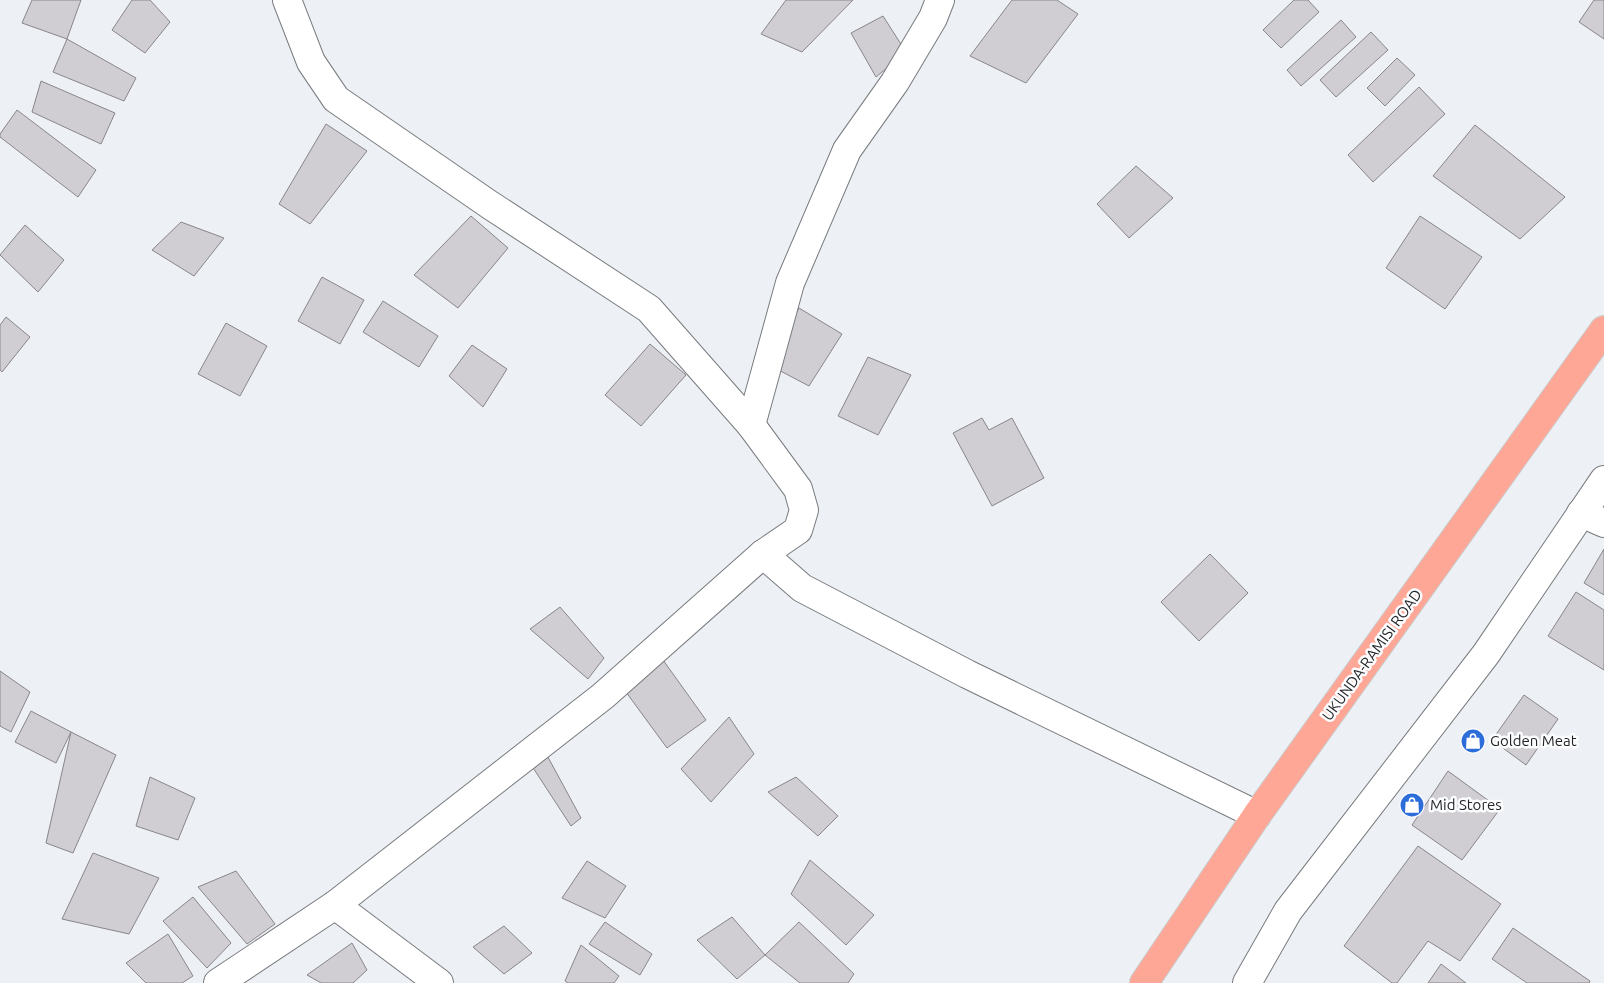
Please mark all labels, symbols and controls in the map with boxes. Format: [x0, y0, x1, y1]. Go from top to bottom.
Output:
street label: UKUNDA-RAMISI ROAD [1318, 586, 1425, 723]
shop icon: Golden Meat [1460, 728, 1486, 754]
place label: Golden Meat [1490, 732, 1577, 749]
shop icon: Mid Stores [1399, 792, 1425, 818]
place label: Mid Stores [1430, 796, 1502, 813]

